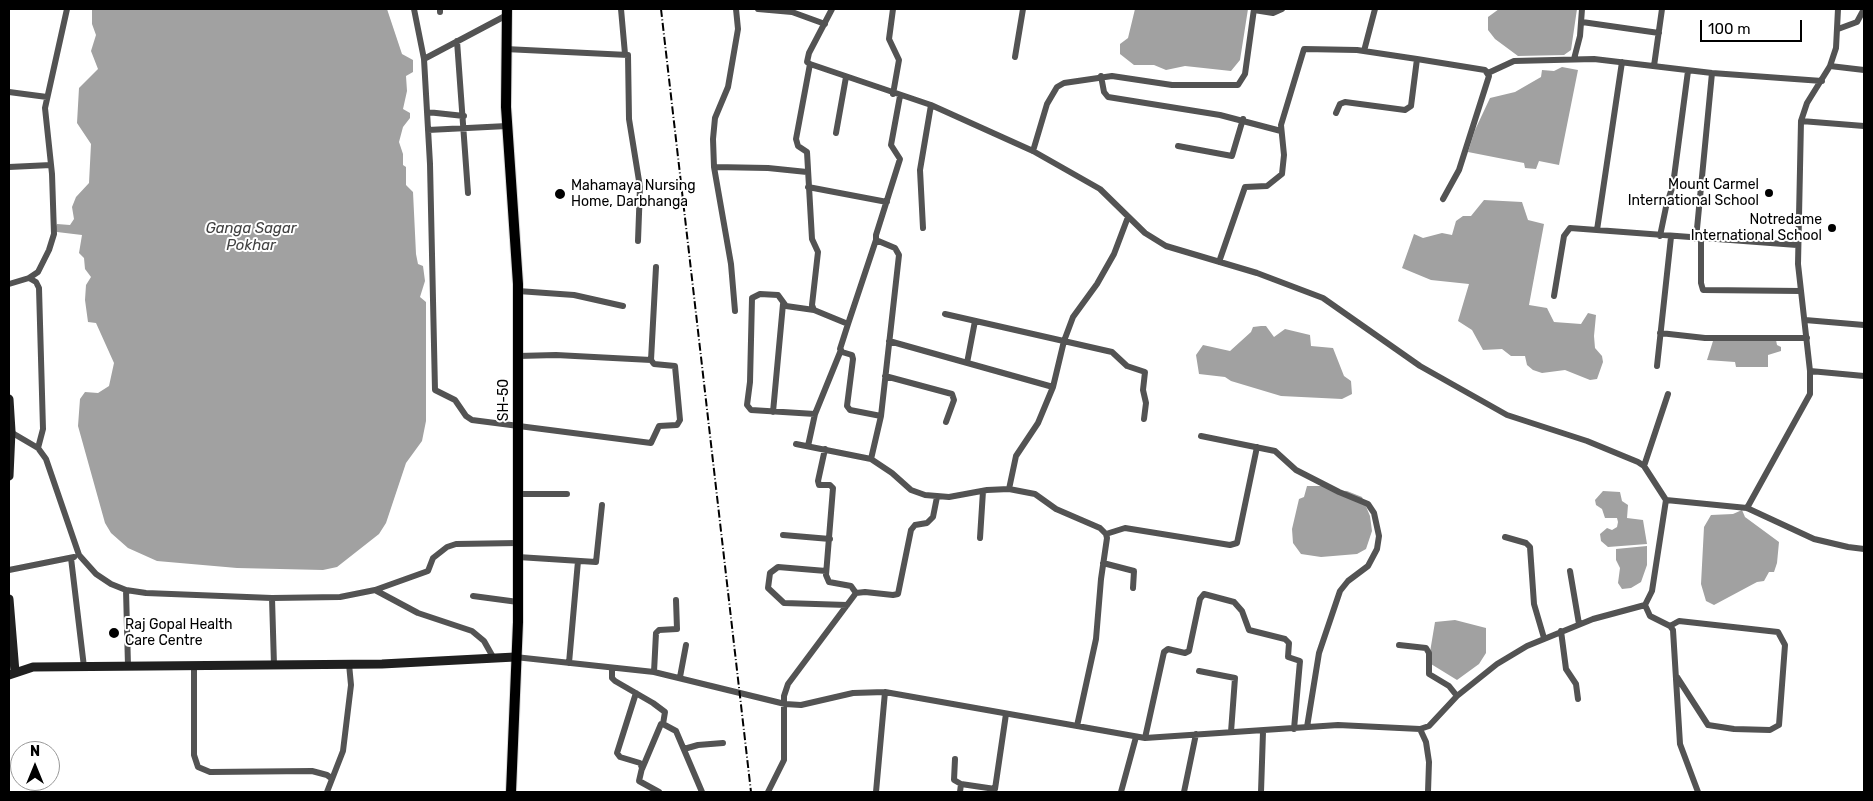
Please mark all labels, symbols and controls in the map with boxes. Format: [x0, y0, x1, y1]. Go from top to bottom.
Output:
scale bar [1703, 10, 1806, 42]
text: 100 m [1708, 20, 1750, 38]
place label: Mount Carmel International School [1628, 177, 1759, 210]
place label: Mahamaya Nursing Home, Darbhanga [571, 178, 696, 210]
marker: Mahamaya Nursing Home, Darbhanga [553, 187, 567, 201]
marker: Mount Carmel International School [1763, 187, 1775, 199]
place label: Notredame International School [1691, 212, 1822, 244]
water label: Ganga Sagar Pokhar [205, 220, 297, 255]
marker: Notredame International School [1826, 222, 1838, 234]
street label: SH-50 [496, 379, 512, 421]
place label: Raj Gopal Health Care Centre [125, 617, 232, 650]
marker: Raj Gopal Health Care Centre [107, 626, 121, 640]
north arrow [10, 741, 60, 791]
text: N [30, 743, 40, 760]

